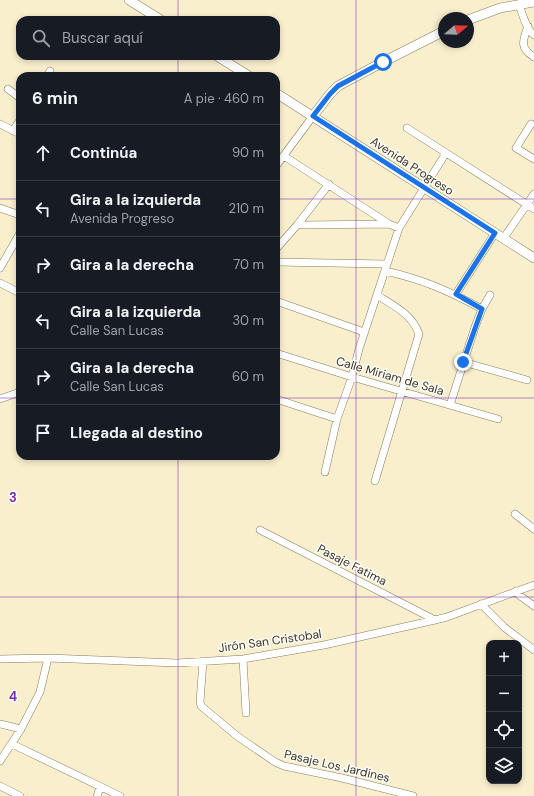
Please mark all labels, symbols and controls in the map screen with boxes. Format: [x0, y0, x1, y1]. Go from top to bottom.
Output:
north arrow [438, 12, 474, 48]
search box [16, 16, 280, 60]
icon: search [30, 27, 52, 49]
text: Buscar aquí [62, 28, 143, 48]
route start [374, 53, 392, 71]
text: 6 min [32, 87, 78, 109]
text: A pie · 460 m [184, 90, 264, 107]
street label: Avenida Progreso [367, 133, 457, 199]
icon: ahead [32, 142, 54, 164]
text: Continúa [70, 143, 137, 163]
text: 90 m [232, 144, 264, 161]
text: Gira a la izquierda [70, 190, 201, 210]
icon: left [32, 198, 54, 220]
text: 210 m [229, 200, 264, 217]
text: Avenida Progreso [70, 210, 174, 227]
icon: right [32, 254, 54, 276]
text: Gira a la derecha [70, 255, 194, 275]
text: 70 m [233, 256, 264, 273]
text: Gira a la izquierda [70, 302, 201, 322]
icon: left [32, 310, 54, 332]
text: 30 m [232, 312, 264, 329]
text: Calle San Lucas [70, 322, 164, 339]
street label: Calle Miriam de Sala [334, 353, 446, 399]
route end [454, 353, 472, 371]
text: Gira a la derecha [70, 358, 194, 378]
icon: right [32, 366, 54, 388]
text: 60 m [232, 368, 264, 385]
text: Calle San Lucas [70, 378, 164, 395]
icon: arrive [32, 422, 54, 444]
text: Llegada al destino [70, 423, 203, 443]
text: 3 [9, 489, 17, 506]
street label: Pasaje Fatima [315, 541, 389, 589]
street label: Jirón San Cristobal [217, 626, 323, 656]
map controls [486, 640, 522, 784]
button: + [486, 640, 522, 676]
button: − [486, 676, 522, 712]
text: 4 [9, 688, 17, 705]
button: locate [486, 712, 522, 748]
street label: Pasaje Los Jardines [283, 746, 391, 786]
button: layers [486, 748, 522, 784]

